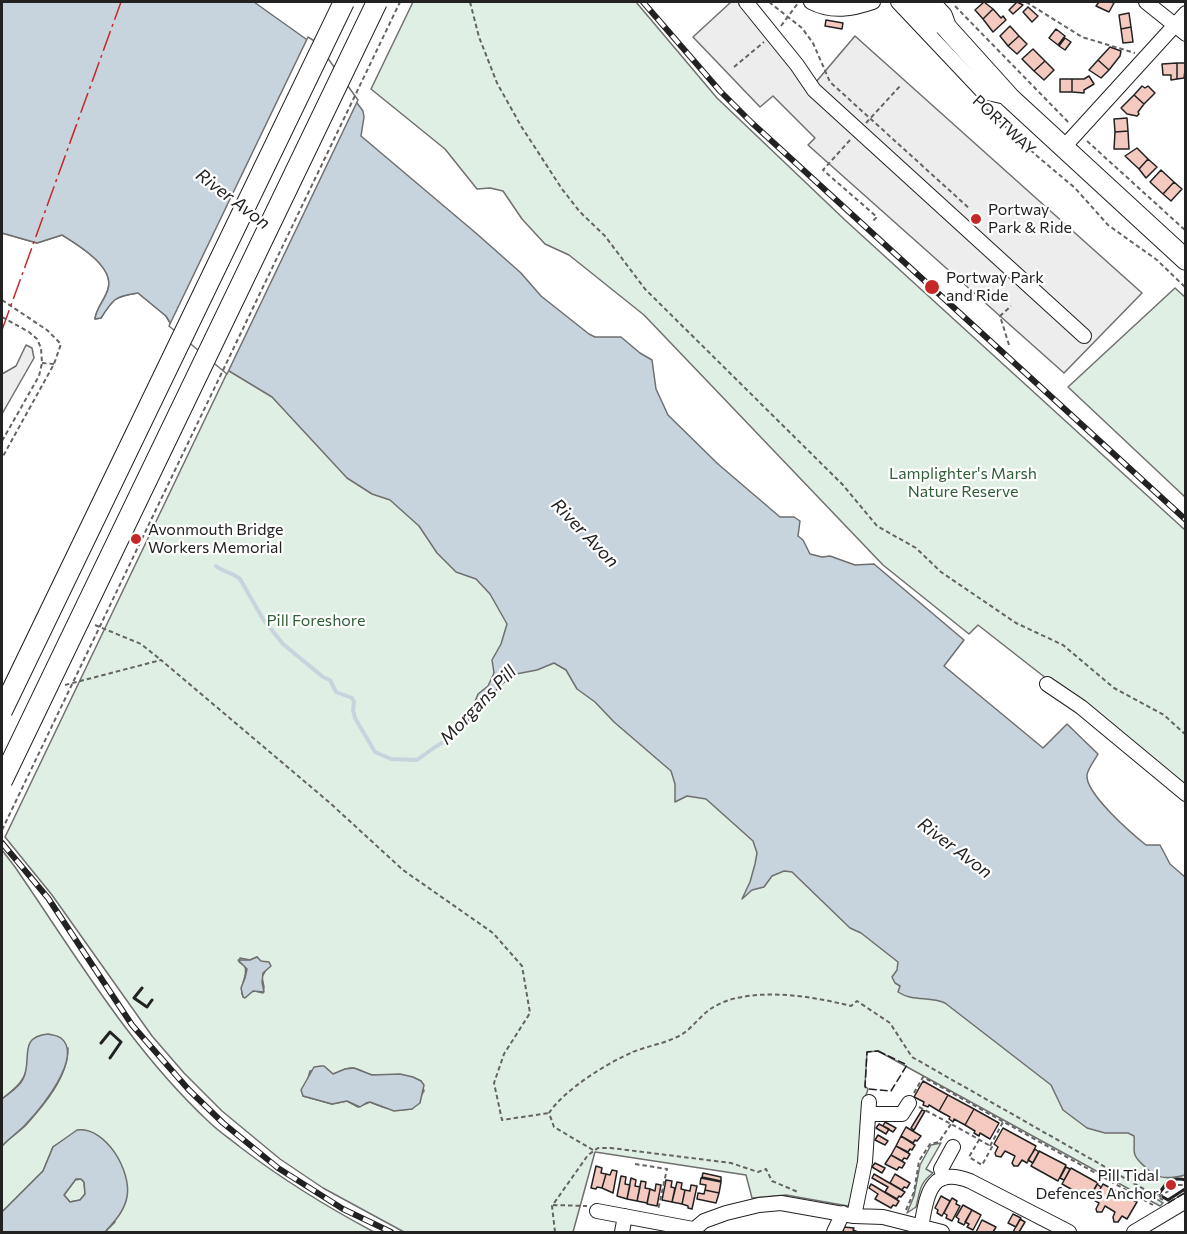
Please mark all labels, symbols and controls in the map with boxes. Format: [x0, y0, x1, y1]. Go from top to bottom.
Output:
street label: PORTWAY [969, 91, 1039, 159]
water label: River Avon [192, 164, 274, 234]
place label: Portway Park & Ride [988, 200, 1072, 238]
marker: Portway Park & Ride [969, 212, 983, 226]
place label: Portway Park and Ride [946, 268, 1044, 306]
marker: Portway Park and Ride [923, 278, 941, 296]
park label: Lamplighter's Marsh Nature Reserve [889, 464, 1037, 502]
water label: River Avon [547, 494, 623, 572]
place label: Avonmouth Bridge Workers Memorial [148, 520, 283, 558]
marker: Avonmouth Bridge Workers Memorial [129, 532, 143, 546]
park label: Pill Foreshore [267, 611, 365, 631]
water label: Morgans Pill [435, 661, 521, 749]
water label: River Avon [914, 813, 996, 883]
place label: Pill Tidal Defences Anchor [1035, 1166, 1159, 1204]
marker: Pill Tidal Defences Anchor [1164, 1178, 1178, 1192]

